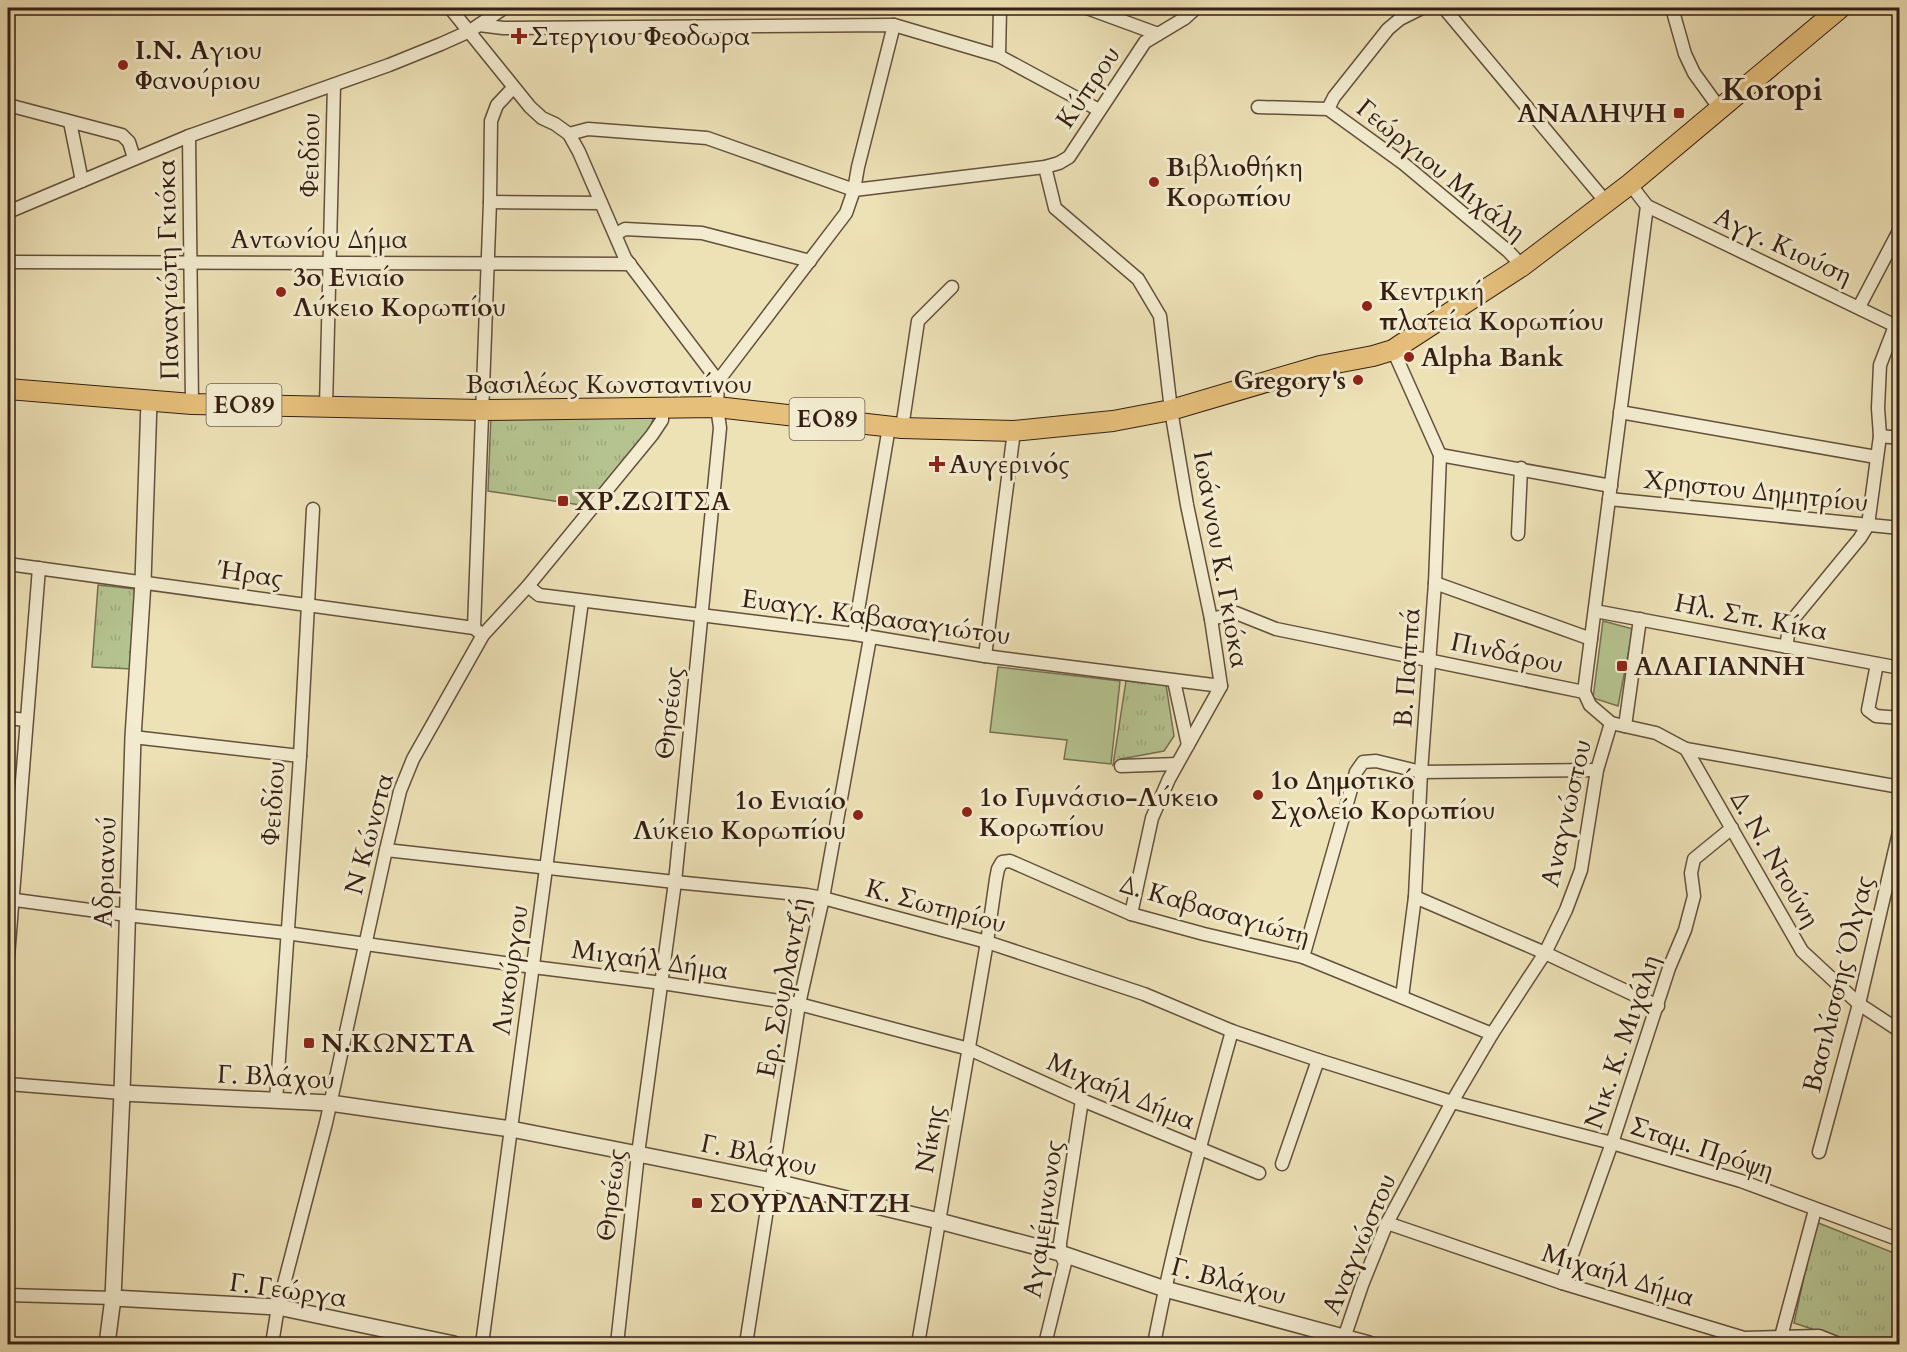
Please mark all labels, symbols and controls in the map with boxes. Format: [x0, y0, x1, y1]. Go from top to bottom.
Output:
place label: Στεργιου Φεοδωρα [531, 19, 750, 54]
marker: Στεργιου Φεοδωρα [512, 29, 526, 43]
place label: Ι.Ν. Αγιου Φανούριου [135, 33, 262, 98]
street label: Κύπρου [1048, 39, 1128, 135]
marker: Ι.Ν. Αγιου Φανούριου [116, 58, 130, 72]
district label: Koropi [1721, 68, 1823, 112]
street label: Γεώργιου Μιχάλη [1349, 91, 1533, 249]
place label: ΑΝΑΛΗΨΗ [1517, 96, 1667, 131]
marker: ΑΝΑΛΗΨΗ [1672, 106, 1686, 120]
street label: Φειδίου [292, 112, 328, 198]
place label: Βιβλιοθήκη Κορωπίου [1166, 150, 1302, 215]
street label: Παναγιώτη Γκιόκα [149, 159, 187, 381]
marker: Βιβλιοθήκη Κορωπίου [1147, 175, 1161, 189]
street label: Αγγ. Κιούση [1708, 199, 1858, 293]
street label: Αντωνίου Δήμα [231, 222, 408, 257]
place label: 3ο Ενιαίο Λύκειο Κορωπίου [293, 260, 506, 325]
place label: Κεντρική πλατεία Κορωπίου [1379, 274, 1604, 339]
marker: 3ο Ενιαίο Λύκειο Κορωπίου [274, 285, 288, 299]
marker: Κεντρική πλατεία Κορωπίου [1360, 299, 1374, 313]
place label: Alpha Bank [1421, 340, 1564, 375]
marker: Alpha Bank [1402, 350, 1416, 364]
place label: Gregory's [1234, 363, 1346, 398]
street label: Βασιλέως Κωνσταντίνου [466, 367, 752, 402]
marker: Gregory's [1351, 373, 1365, 387]
road number: ΕΟ89 [206, 384, 282, 426]
road number: ΕΟ89 [790, 398, 864, 440]
place label: Αυγερινός [949, 447, 1070, 482]
street label: Ιωάννου Κ. Γκιόκα [1185, 448, 1257, 670]
marker: Αυγερινός [930, 457, 944, 471]
street label: Χρηστου Δημητρίου [1642, 462, 1870, 520]
place label: ΧΡ.ΖΩΙΤΣΑ [575, 484, 731, 519]
marker: ΧΡ.ΖΩΙΤΣΑ [556, 494, 570, 508]
street label: Ήρας [215, 552, 285, 596]
street label: Ευαγγ. Καβασαγιώτου [739, 581, 1013, 653]
street label: Ηλ. Σπ. Κίκα [1672, 585, 1831, 649]
street label: Β. Παππά [1385, 606, 1429, 728]
street label: Πινδάρου [1448, 624, 1566, 682]
place label: ΑΛΑΓΙΑΝΝΗ [1634, 649, 1805, 684]
marker: ΑΛΑΓΙΑΝΝΗ [1615, 659, 1629, 673]
street label: Θησέως [647, 665, 691, 761]
street label: Αναγνώστου [1532, 736, 1600, 890]
street label: Φειδίου [253, 759, 293, 847]
place label: 1ο Δημοτικό Σχολείο Κορωπίου [1270, 763, 1495, 828]
street label: Ν Κώνστα [336, 769, 402, 898]
place label: 1ο Γυμνάσιο-Λύκειο Κορωπίου [979, 780, 1218, 845]
place label: 1ο Ενιαίο Λύκειο Κορωπίου [633, 783, 846, 848]
street label: Δ. Ν. Ντούνη [1722, 784, 1828, 934]
marker: 1ο Δημοτικό Σχολείο Κορωπίου [1251, 788, 1265, 802]
marker: 1ο Γυμνάσιο-Λύκειο Κορωπίου [960, 805, 974, 819]
marker: 1ο Ενιαίο Λύκειο Κορωπίου [851, 808, 865, 822]
street label: Αδριανού [86, 816, 124, 928]
street label: Δ. Καβασαγιώτη [1116, 866, 1314, 954]
street label: Κ. Σωτηρίου [862, 870, 1010, 942]
street label: Βασιλίσσης Όλγας [1794, 872, 1882, 1096]
street label: Ερ. Σουρλαντζή [748, 894, 818, 1080]
street label: Λυκούργου [484, 903, 536, 1037]
street label: Μιχαήλ Δήμα [570, 932, 731, 988]
street label: Νικ. Κ. Μιχάλη [1576, 950, 1668, 1134]
place label: Ν.ΚΩΝΣΤΑ [321, 1026, 475, 1061]
marker: Ν.ΚΩΝΣΤΑ [302, 1036, 316, 1050]
street label: Μιχαήλ Δήμα [1042, 1044, 1201, 1138]
street label: Γ. Βλάχου [216, 1056, 336, 1098]
street label: Νίκης [907, 1102, 953, 1176]
street label: Σταμ. Πρόψη [1626, 1108, 1778, 1188]
street label: Γ. Βλάχου [698, 1126, 820, 1184]
street label: Αγαμέμνωνος [1015, 1138, 1071, 1300]
street label: Θησέως [588, 1147, 634, 1243]
street label: Αναγνώστου [1314, 1168, 1404, 1320]
place label: ΣΟΥΡΛΑΝΤΖΗ [709, 1186, 910, 1221]
marker: ΣΟΥΡΛΑΝΤΖΗ [690, 1196, 704, 1210]
street label: Μιχαήλ Δήμα [1538, 1235, 1699, 1315]
street label: Γ. Βλάχου [1168, 1249, 1290, 1313]
street label: Γ. Γεώργα [227, 1264, 349, 1316]

